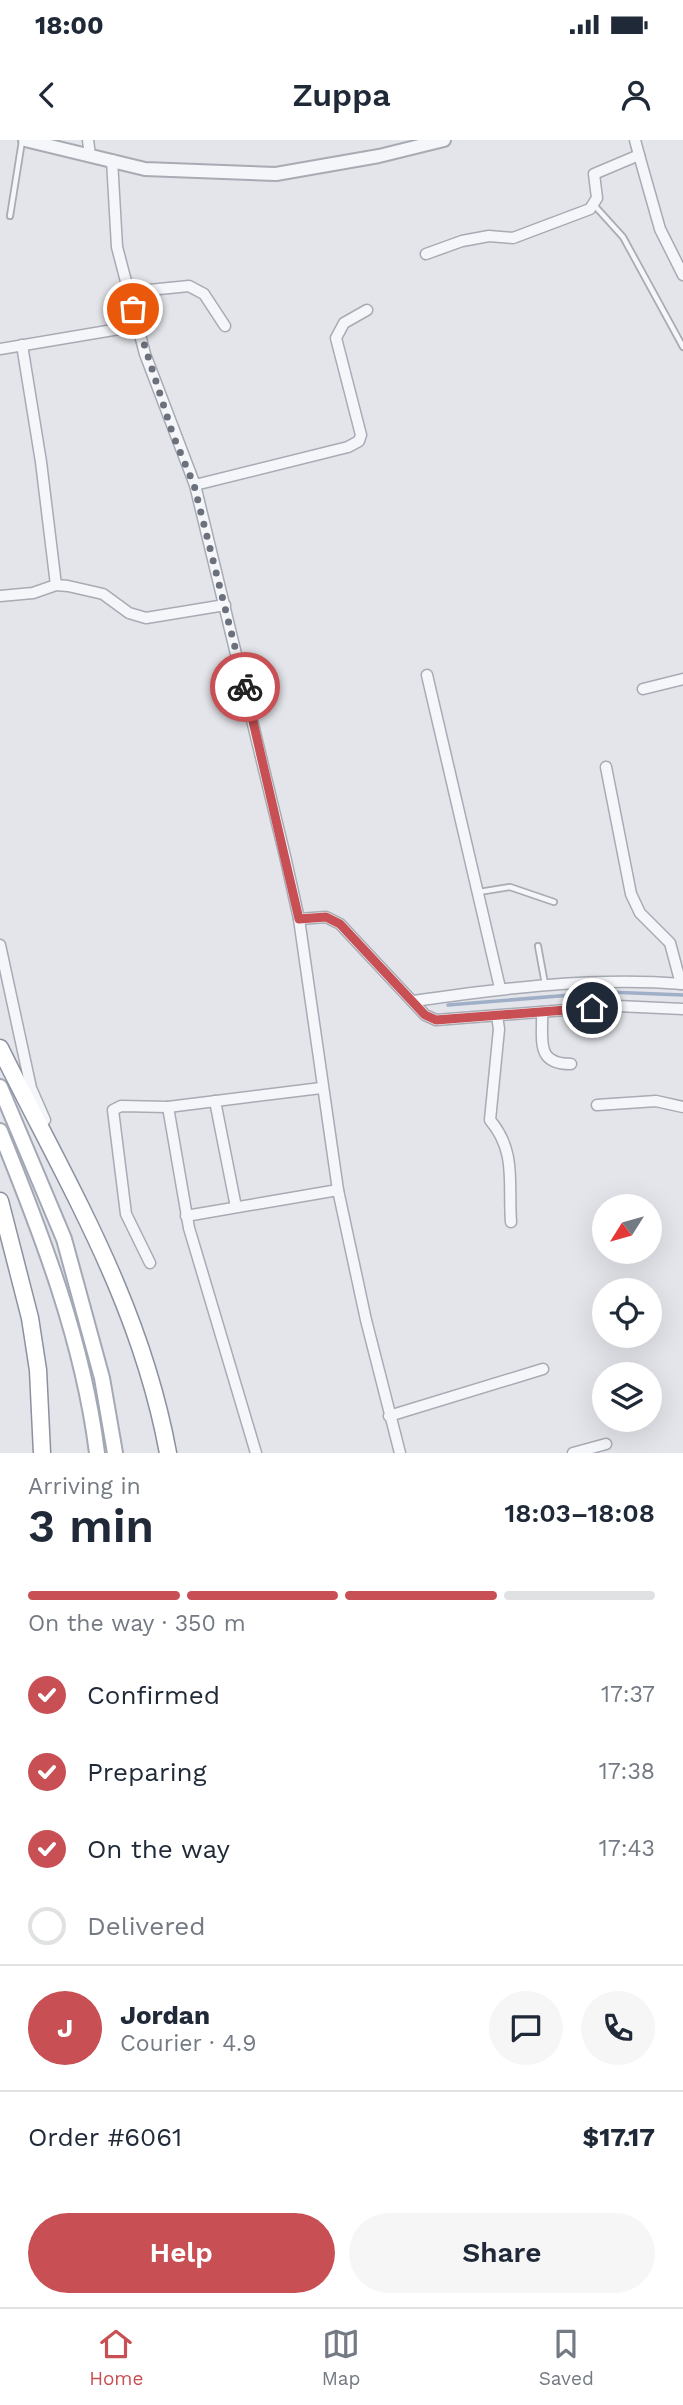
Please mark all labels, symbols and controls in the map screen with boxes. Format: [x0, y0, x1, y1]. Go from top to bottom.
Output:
text: 18:00 [35, 10, 104, 40]
icon: back [28, 76, 66, 114]
text: Zuppa [292, 76, 391, 114]
icon: person [617, 76, 655, 114]
pin [103, 279, 163, 339]
icon: bag [114, 290, 152, 328]
courier [210, 652, 280, 722]
icon: bike [226, 668, 264, 706]
pin [562, 978, 622, 1038]
icon: home [573, 989, 611, 1027]
north arrow [592, 1194, 662, 1264]
map controls [592, 1194, 662, 1432]
button: locate [592, 1278, 662, 1348]
button: layers [592, 1362, 662, 1432]
text: Arriving in [28, 1473, 141, 1500]
text: 18:03–18:08 [504, 1498, 655, 1528]
text: 3 min [28, 1499, 154, 1553]
text: On the way · 350 m [28, 1610, 246, 1637]
icon: check [28, 1676, 66, 1714]
text: Confirmed [87, 1680, 220, 1710]
text: 17:37 [601, 1681, 655, 1708]
icon: check [28, 1753, 66, 1791]
text: Preparing [87, 1757, 207, 1787]
text: 17:38 [599, 1758, 655, 1785]
icon: check [28, 1830, 66, 1868]
text: On the way [87, 1834, 230, 1864]
text: 17:43 [599, 1835, 655, 1862]
text: Delivered [87, 1911, 206, 1941]
button: chat [489, 1991, 563, 2065]
button: phone [581, 1991, 655, 2065]
text: Jordan [120, 2000, 210, 2030]
text: J [57, 2013, 73, 2043]
text: Courier · 4.9 [120, 2030, 256, 2057]
text: Order #6061 [28, 2122, 182, 2152]
text: $17.17 [583, 2122, 655, 2152]
button: Help [28, 2213, 335, 2293]
button: Share [349, 2213, 655, 2293]
tab: Home [89, 2325, 143, 2390]
tab: Map [322, 2325, 360, 2390]
tab: Saved [539, 2325, 594, 2390]

